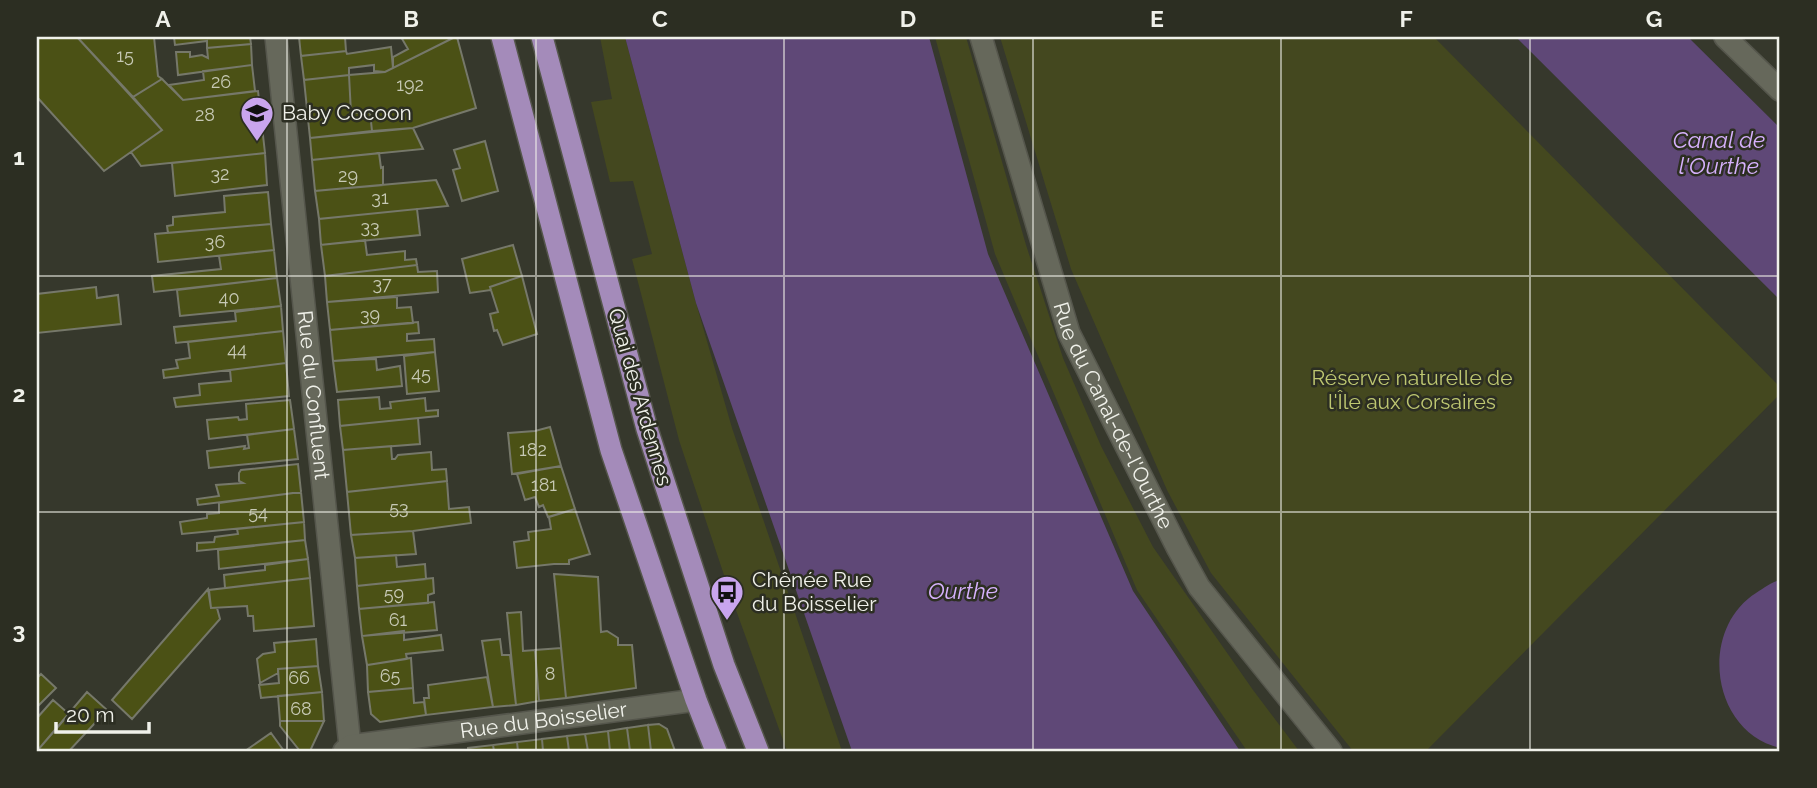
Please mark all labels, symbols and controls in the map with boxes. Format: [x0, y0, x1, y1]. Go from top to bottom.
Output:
text: A [155, 5, 171, 32]
text: B [403, 5, 419, 32]
text: C [652, 5, 668, 32]
text: D [900, 5, 916, 32]
text: E [1150, 5, 1164, 32]
text: F [1399, 5, 1413, 32]
text: G [1646, 5, 1662, 32]
house number: 15 [116, 45, 134, 66]
house number: 26 [211, 71, 231, 92]
house number: 192 [396, 74, 424, 95]
school or university icon: Baby Cocoon [238, 94, 276, 143]
place label: Baby Cocoon [282, 100, 412, 125]
house number: 28 [195, 104, 215, 125]
water label: Canal de l'Ourthe [1673, 126, 1765, 179]
text: 1 [13, 143, 25, 170]
house number: 32 [211, 163, 230, 184]
house number: 29 [338, 165, 358, 186]
house number: 31 [371, 187, 389, 208]
house number: 33 [360, 216, 380, 237]
house number: 36 [205, 231, 225, 252]
house number: 37 [372, 273, 392, 294]
house number: 40 [219, 287, 239, 308]
street label: Rue du Canal-de-l'Ourthe [1049, 299, 1179, 533]
house number: 39 [360, 304, 380, 325]
street label: Quai des Ardennes [603, 305, 678, 488]
street label: Rue du Confluent [293, 309, 335, 481]
house number: 44 [227, 339, 247, 360]
house number: 45 [411, 363, 431, 384]
park label: Réserve naturelle de l'Île aux Corsaires [1312, 365, 1513, 414]
text: 2 [13, 380, 25, 407]
house number: 182 [519, 439, 547, 460]
house number: 181 [531, 474, 557, 495]
house number: 53 [389, 497, 409, 518]
house number: 54 [248, 502, 268, 523]
place label: Chênée Rue du Boisselier [752, 567, 877, 616]
bus stop icon: Chênée Rue du Boisselier [708, 573, 746, 622]
water label: Ourthe [928, 577, 998, 604]
house number: 59 [384, 583, 404, 604]
house number: 61 [389, 609, 408, 630]
text: 3 [13, 617, 25, 644]
house number: 8 [545, 663, 555, 684]
house number: 65 [380, 665, 401, 686]
house number: 66 [288, 667, 310, 688]
scale bar [56, 690, 149, 734]
street label: Rue du Boisselier [458, 696, 629, 743]
house number: 68 [290, 698, 312, 719]
text: 20 m [66, 702, 114, 727]

